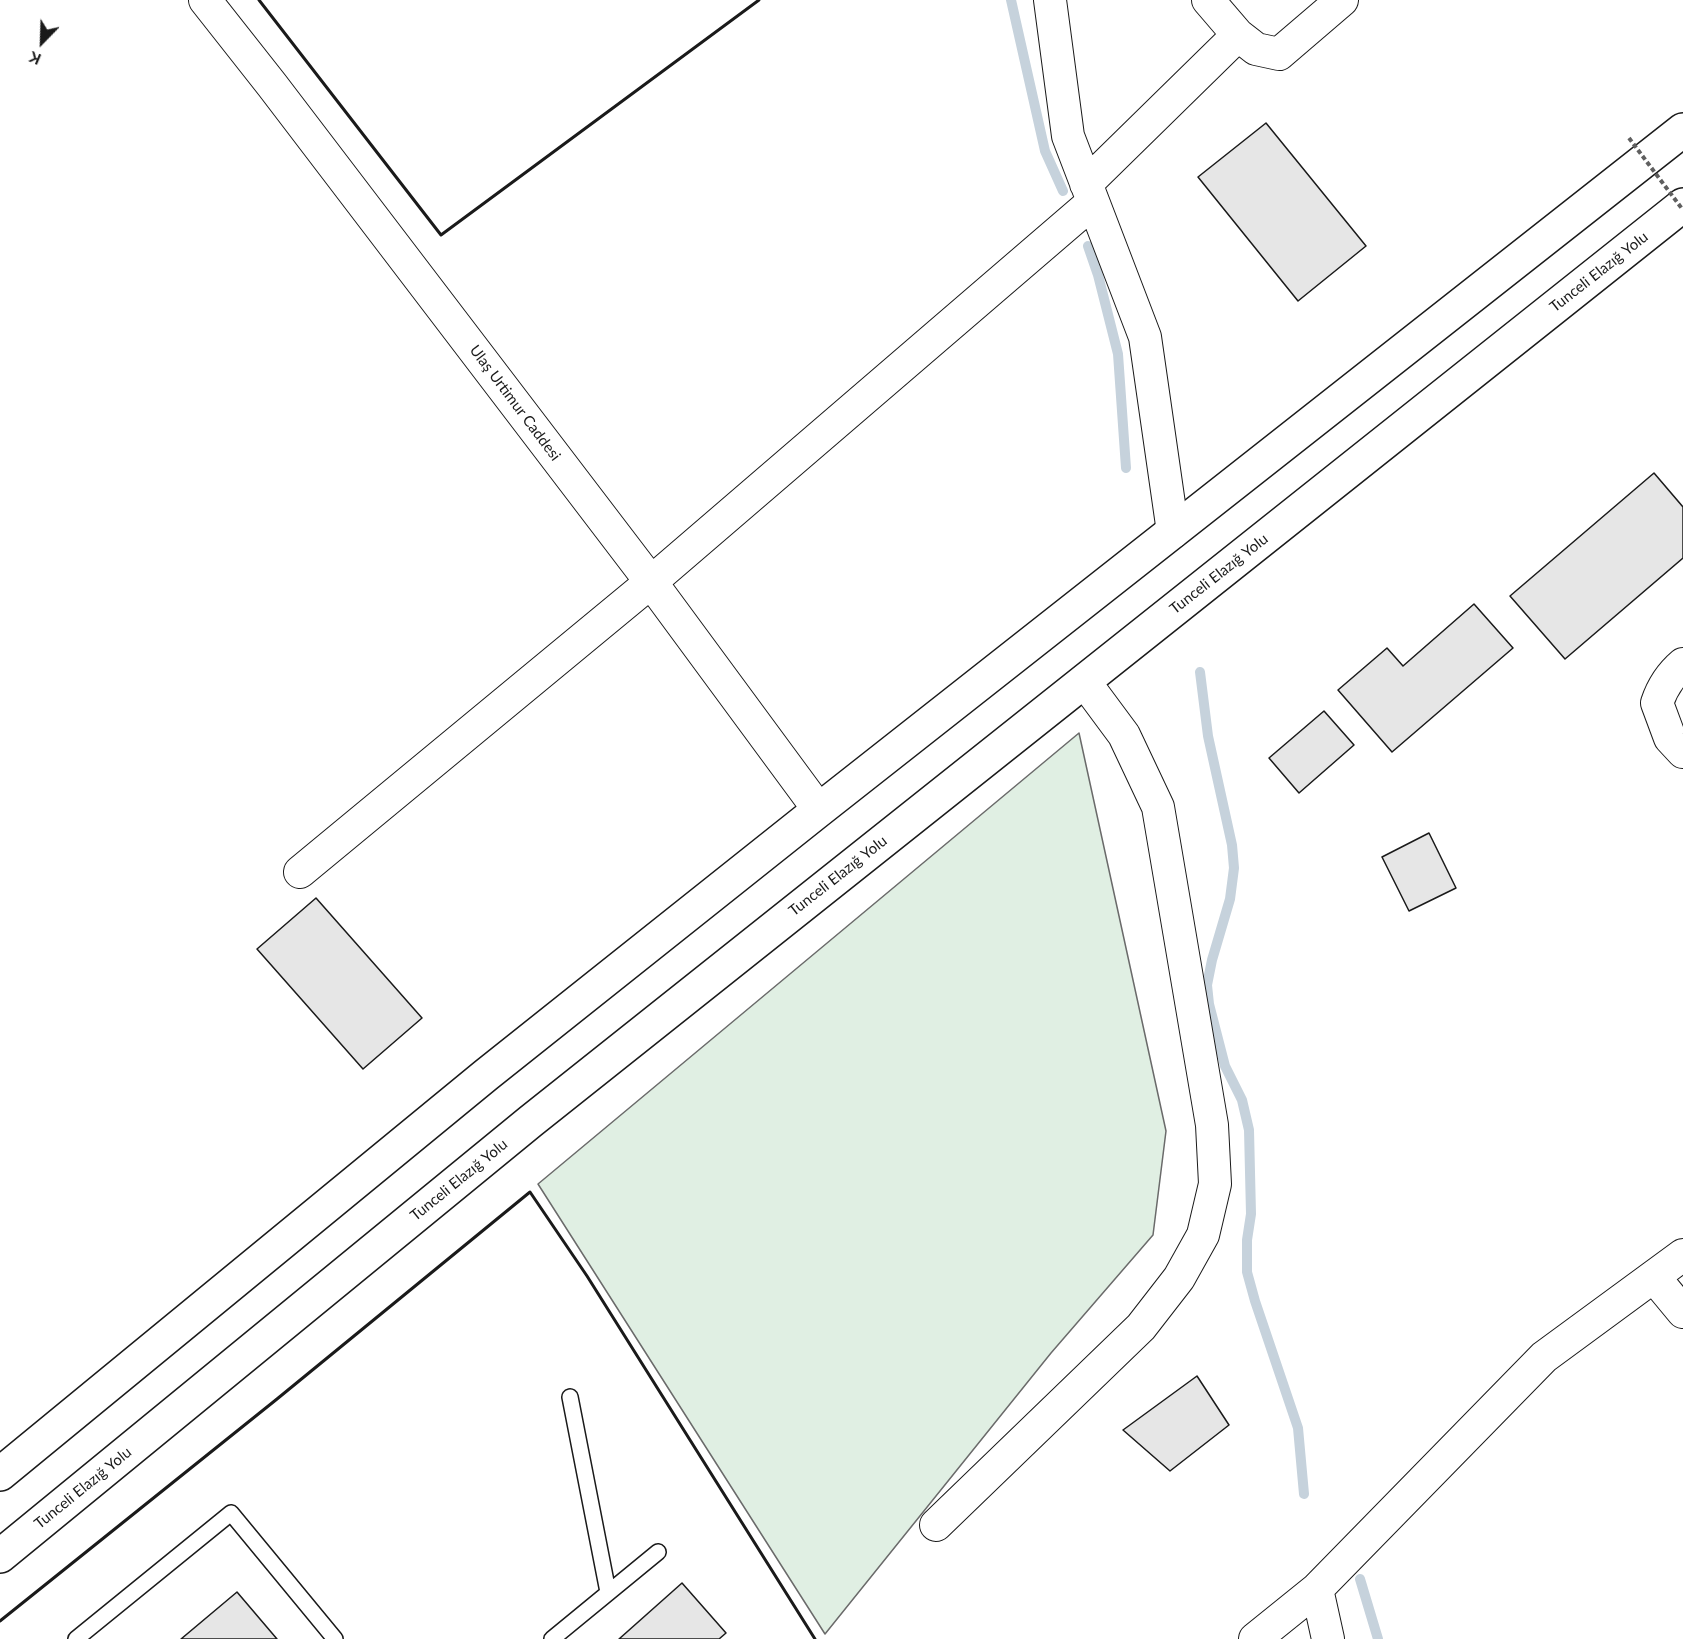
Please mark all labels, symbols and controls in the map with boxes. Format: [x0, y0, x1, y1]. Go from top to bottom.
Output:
north arrow [12, 12, 72, 72]
text: K [26, 48, 44, 70]
street label: Tunceli Elazığ Yolu [1546, 228, 1652, 316]
street label: Ulaş Urtimur Caddesi [466, 342, 564, 464]
street label: Tunceli Elazığ Yolu [1166, 530, 1272, 618]
street label: Tunceli Elazığ Yolu [785, 832, 891, 920]
street label: Tunceli Elazığ Yolu [407, 1135, 511, 1225]
street label: Tunceli Elazığ Yolu [31, 1443, 135, 1533]

